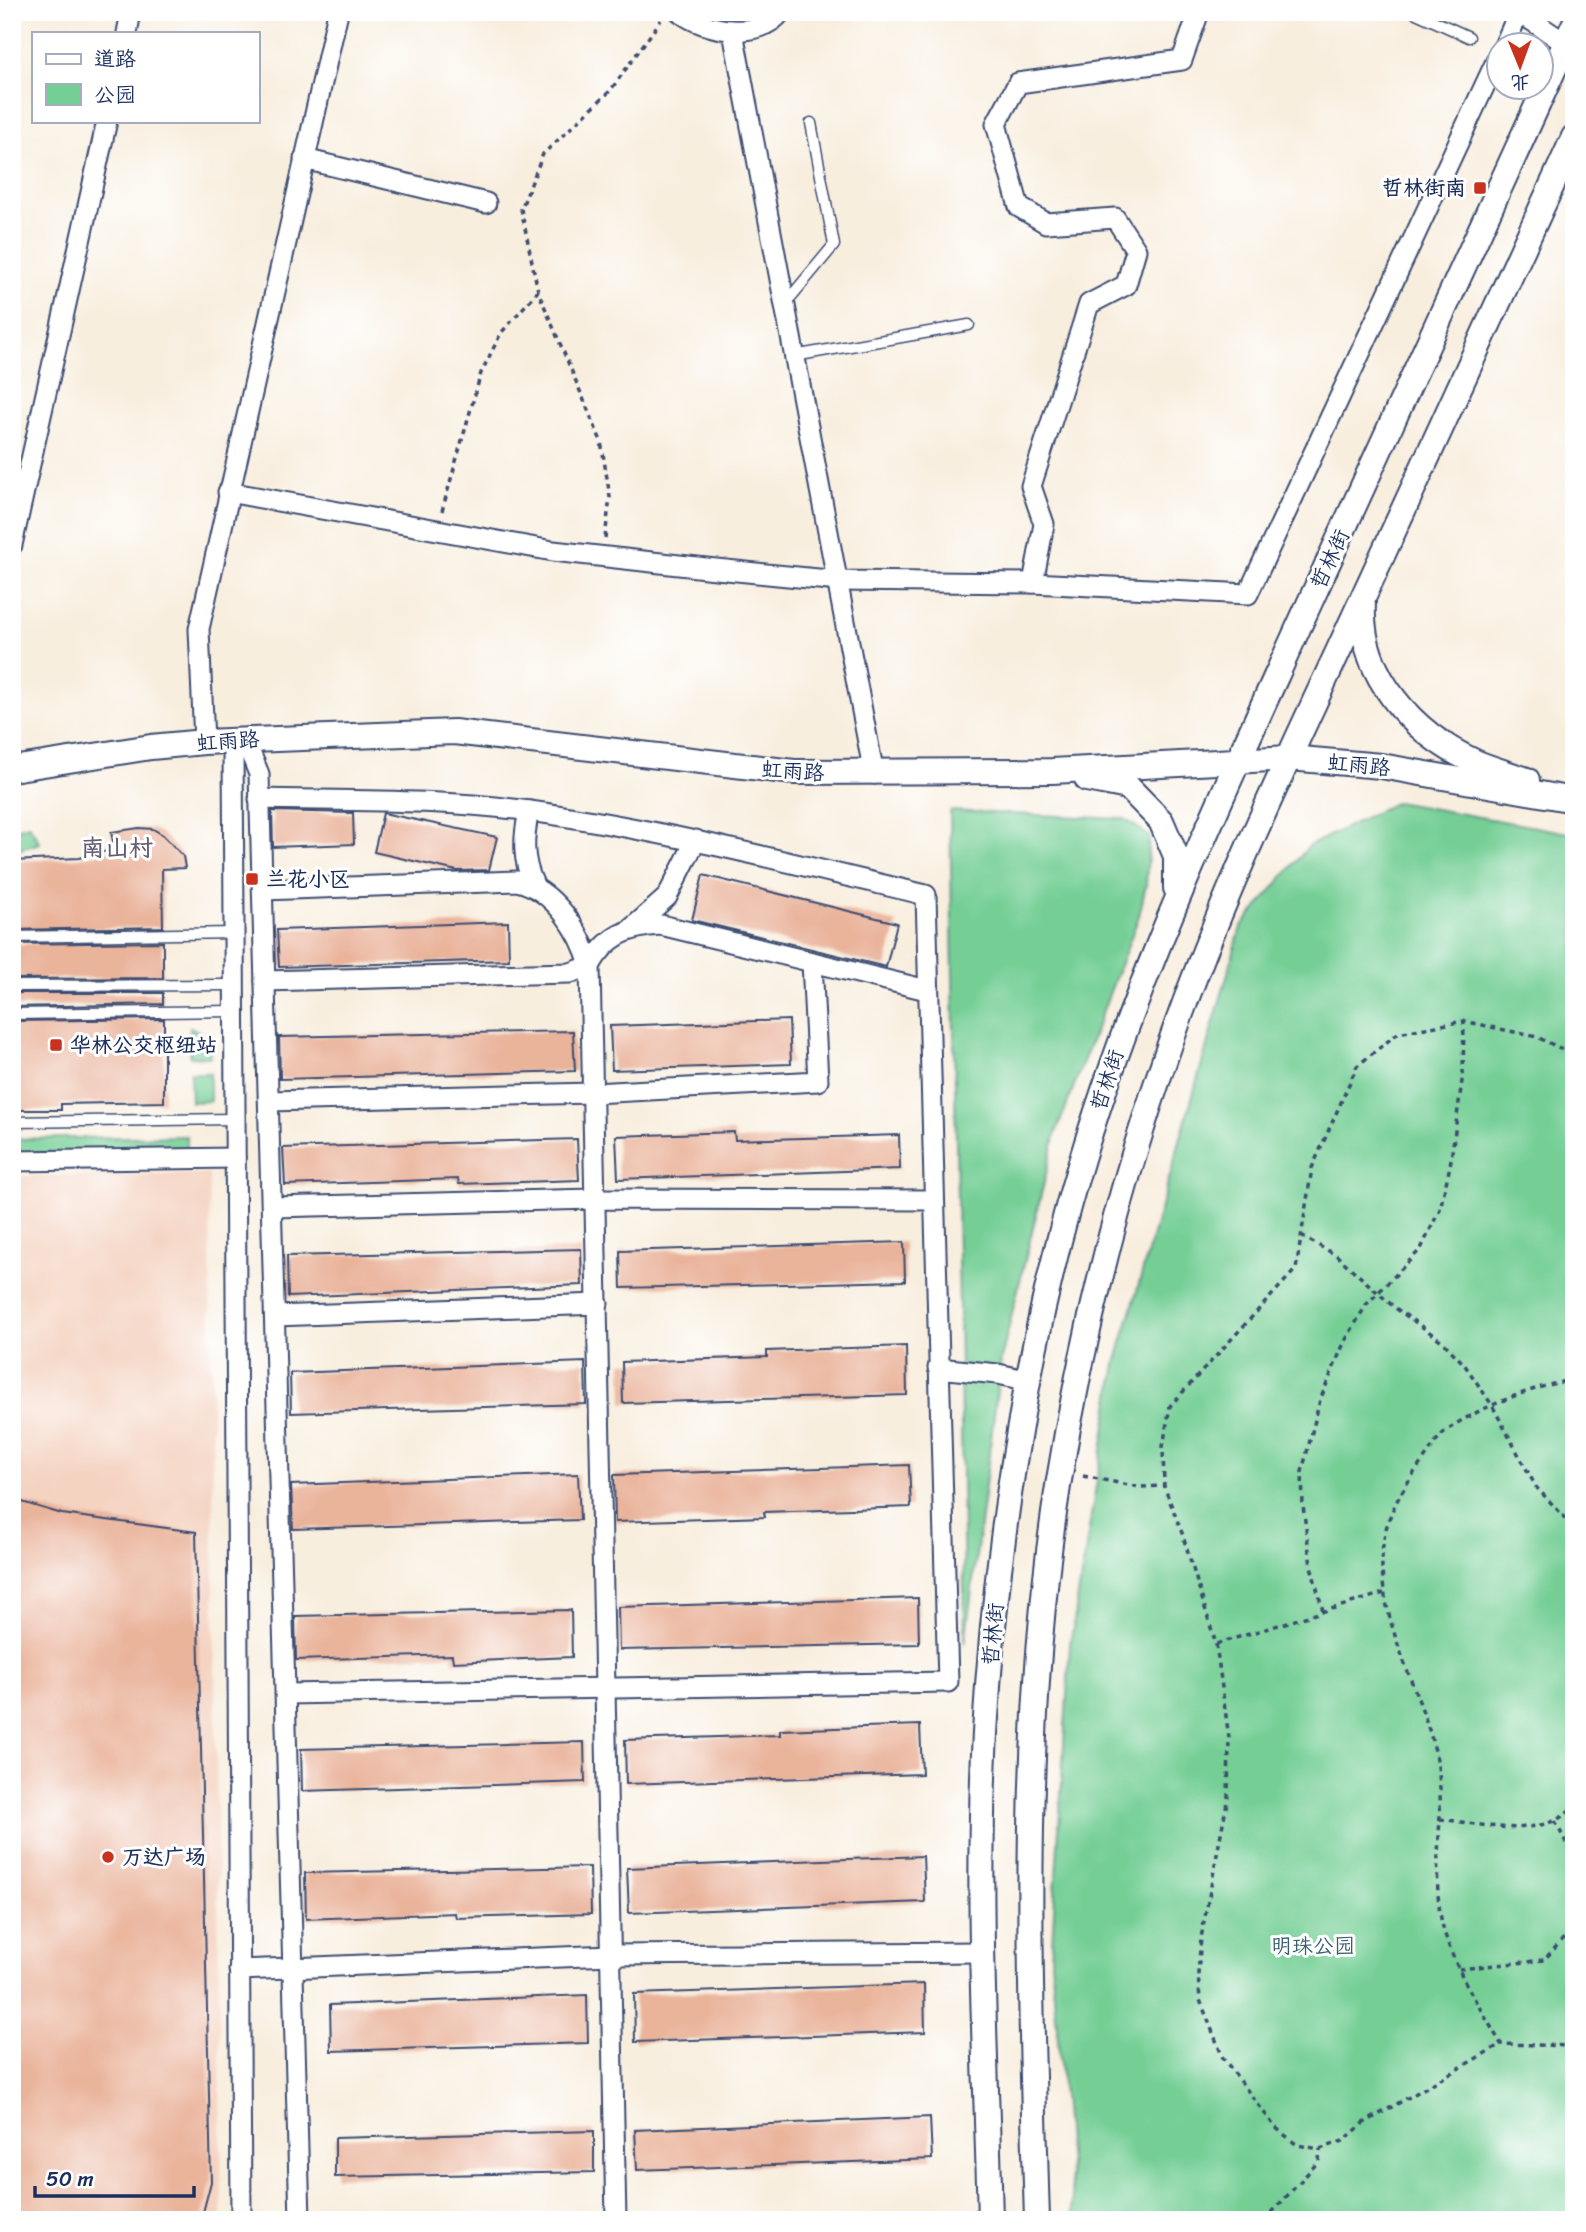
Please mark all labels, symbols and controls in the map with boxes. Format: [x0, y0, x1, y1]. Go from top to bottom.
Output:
legend [32, 32, 259, 122]
north arrow [1484, 32, 1554, 102]
text: 道路 [94, 40, 136, 78]
text: 北 [1510, 66, 1530, 99]
text: 公园 [94, 76, 136, 114]
place label: 哲林街南 [1382, 169, 1466, 207]
marker: 哲林街南 [1472, 180, 1488, 196]
street label: 哲林街 [1299, 522, 1361, 596]
street label: 虹雨路 [195, 720, 261, 762]
street label: 虹雨路 [1326, 743, 1392, 787]
street label: 虹雨路 [760, 750, 826, 792]
district label: 南山村 [81, 827, 153, 869]
place label: 兰花小区 [266, 860, 350, 898]
marker: 兰花小区 [244, 871, 260, 887]
place label: 华林公交枢纽站 [70, 1026, 217, 1064]
marker: 华林公交枢纽站 [48, 1037, 64, 1053]
street label: 哲林街 [1079, 1044, 1135, 1116]
street label: 哲林街 [971, 1601, 1015, 1667]
place label: 万达广场 [122, 1838, 206, 1876]
marker: 万达广场 [100, 1849, 116, 1865]
park label: 明珠公园 [1271, 1927, 1355, 1965]
scale bar [35, 2155, 194, 2199]
text: 50 m [46, 2160, 94, 2198]

